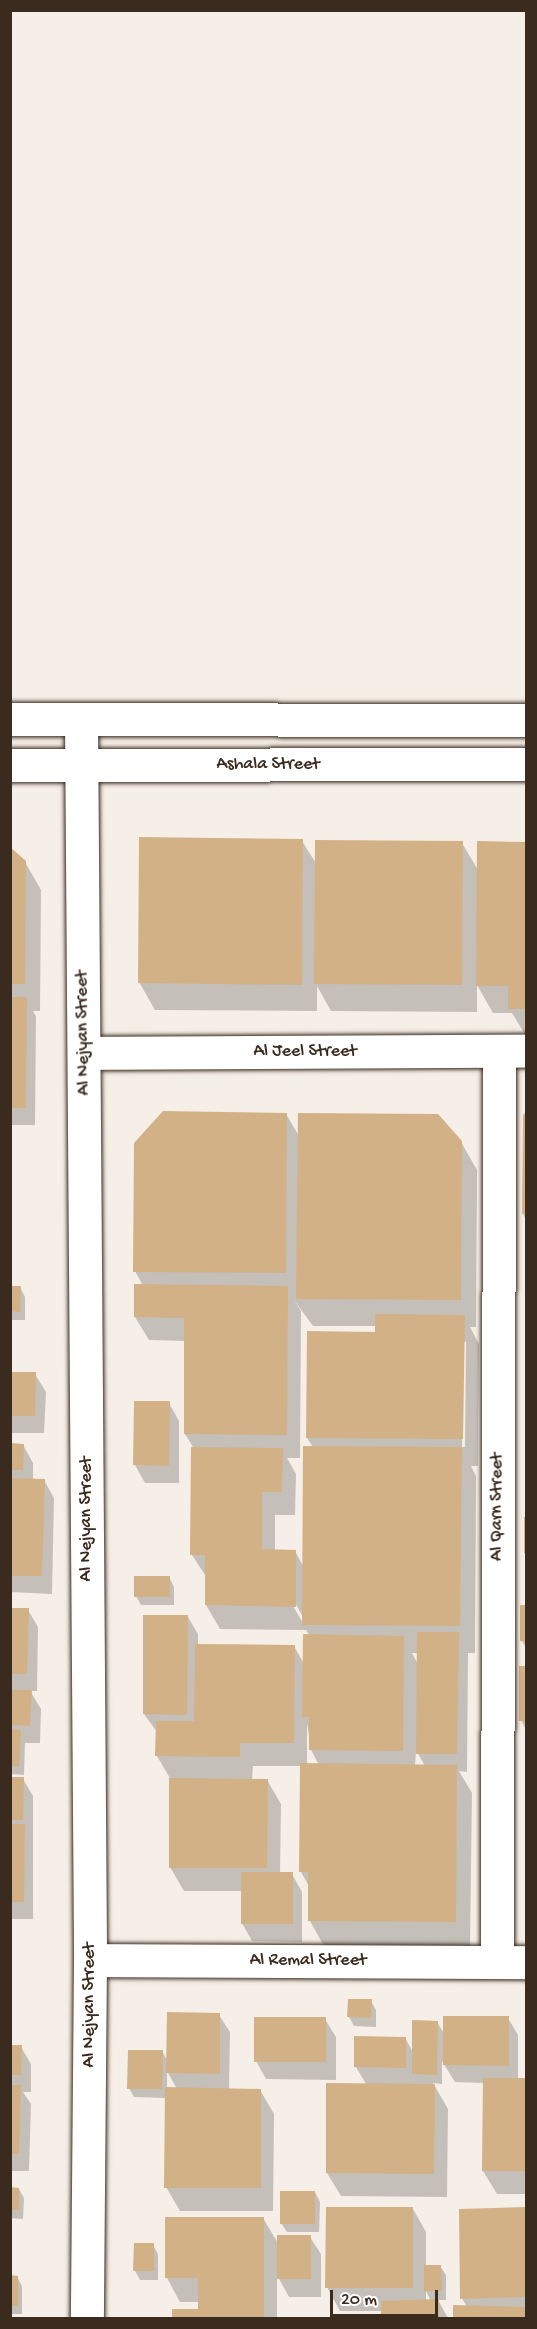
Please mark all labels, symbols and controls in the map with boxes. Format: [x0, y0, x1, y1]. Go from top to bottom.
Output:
street label: Ashala Street [216, 754, 320, 776]
street label: Al Nejyan Street [72, 970, 96, 1096]
street label: Al Jeel Street [253, 1041, 357, 1063]
street label: Al Qarn Street [487, 1453, 509, 1561]
street label: Al Nejyan Street [76, 1457, 98, 1581]
street label: Al Nejyan Street [79, 1943, 101, 2067]
street label: Al Remal Street [250, 1950, 366, 1972]
scale bar [333, 2278, 441, 2316]
text: 20 m [341, 2290, 377, 2311]

